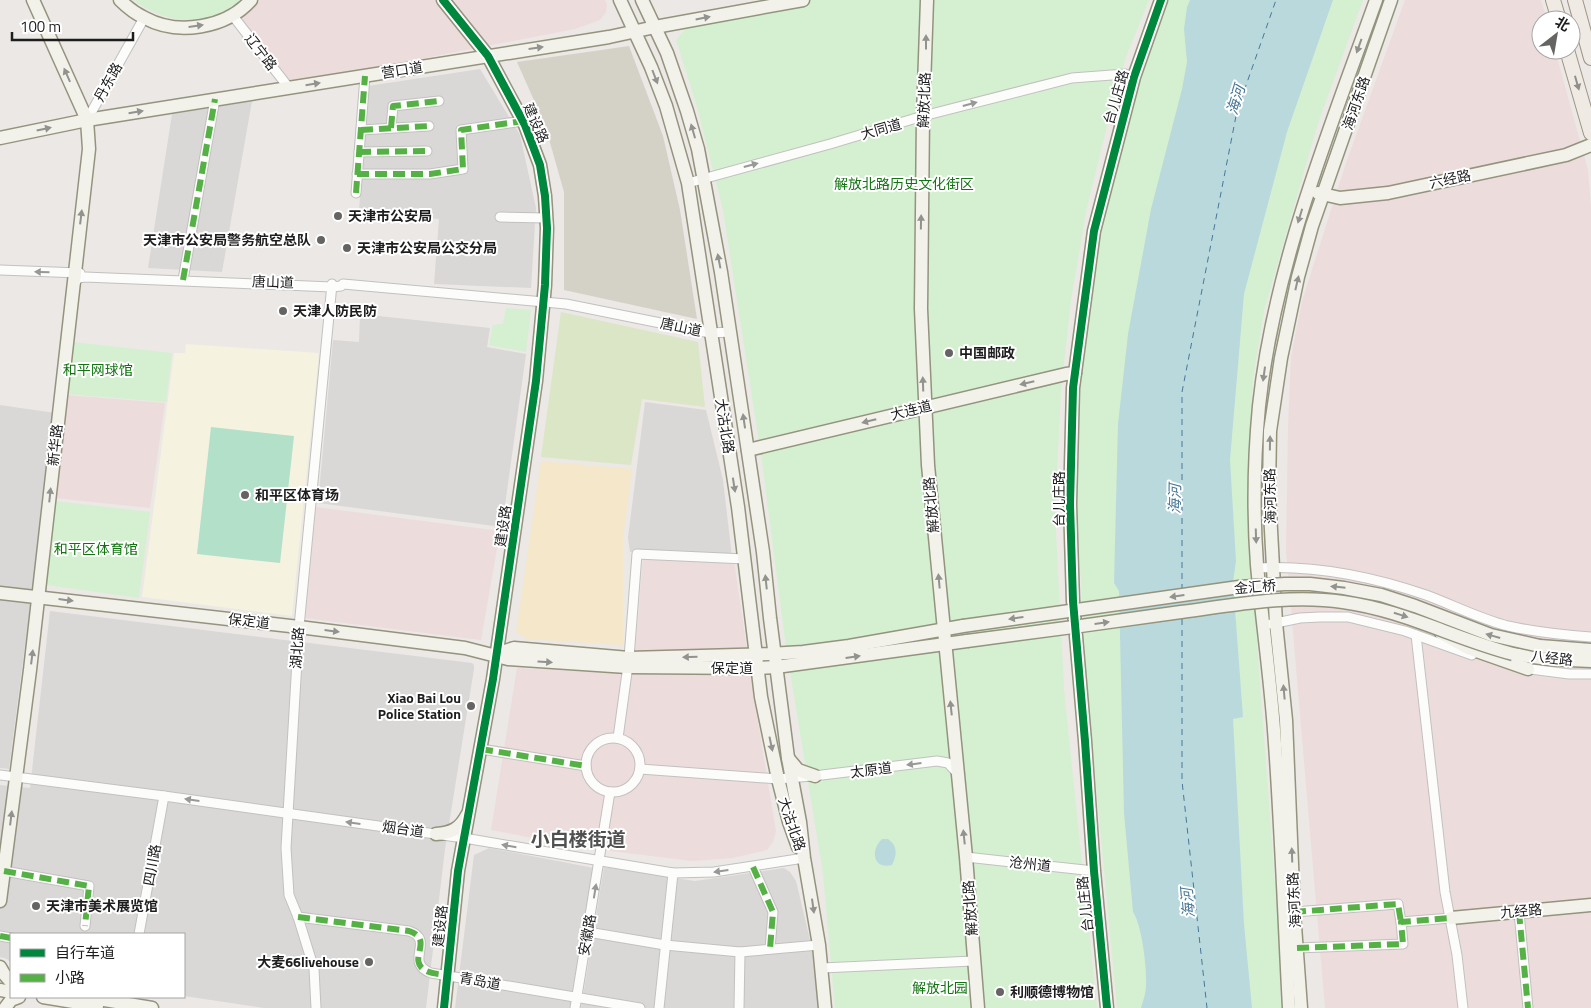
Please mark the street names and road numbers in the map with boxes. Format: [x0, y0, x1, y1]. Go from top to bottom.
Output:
street label: 辽宁路 [240, 29, 283, 75]
street label: 营口道 [380, 56, 424, 83]
street label: 丹东路 [88, 58, 127, 105]
street label: 台儿庄路 [1098, 67, 1133, 127]
street label: 解放北路 [912, 72, 935, 128]
street label: 海河东路 [1336, 73, 1375, 133]
street label: 建设路 [518, 99, 555, 146]
street label: 大同道 [858, 113, 904, 144]
street label: 六经路 [1427, 164, 1473, 193]
street label: 唐山道 [252, 270, 294, 293]
street label: 唐山道 [658, 312, 704, 341]
street label: 大连道 [888, 394, 934, 425]
street label: 大沽北路 [711, 397, 740, 455]
street label: 新华路 [42, 423, 67, 467]
street label: 海河东路 [1259, 468, 1280, 524]
street label: 台儿庄路 [1048, 471, 1069, 527]
street label: 解放北路 [918, 476, 943, 534]
street label: 建设路 [489, 504, 516, 548]
street label: 金汇桥 [1233, 574, 1277, 599]
street label: 保定道 [227, 608, 271, 633]
street label: 湖北路 [285, 626, 308, 670]
street label: 八经路 [1530, 645, 1574, 670]
street label: 保定道 [711, 657, 753, 678]
street label: 太原道 [849, 757, 893, 782]
street label: 大沽北路 [773, 794, 812, 854]
street label: 烟台道 [381, 815, 425, 842]
street label: 四川路 [138, 842, 165, 887]
street label: 沧州道 [1008, 851, 1052, 876]
street label: 海河东路 [1282, 872, 1305, 929]
street label: 台儿庄路 [1071, 875, 1098, 933]
street label: 解放北路 [957, 879, 982, 937]
street label: 九经路 [1499, 898, 1543, 923]
street label: 建设路 [427, 904, 452, 948]
street label: 安徽路 [573, 912, 600, 957]
street label: 青岛道 [458, 967, 503, 994]

